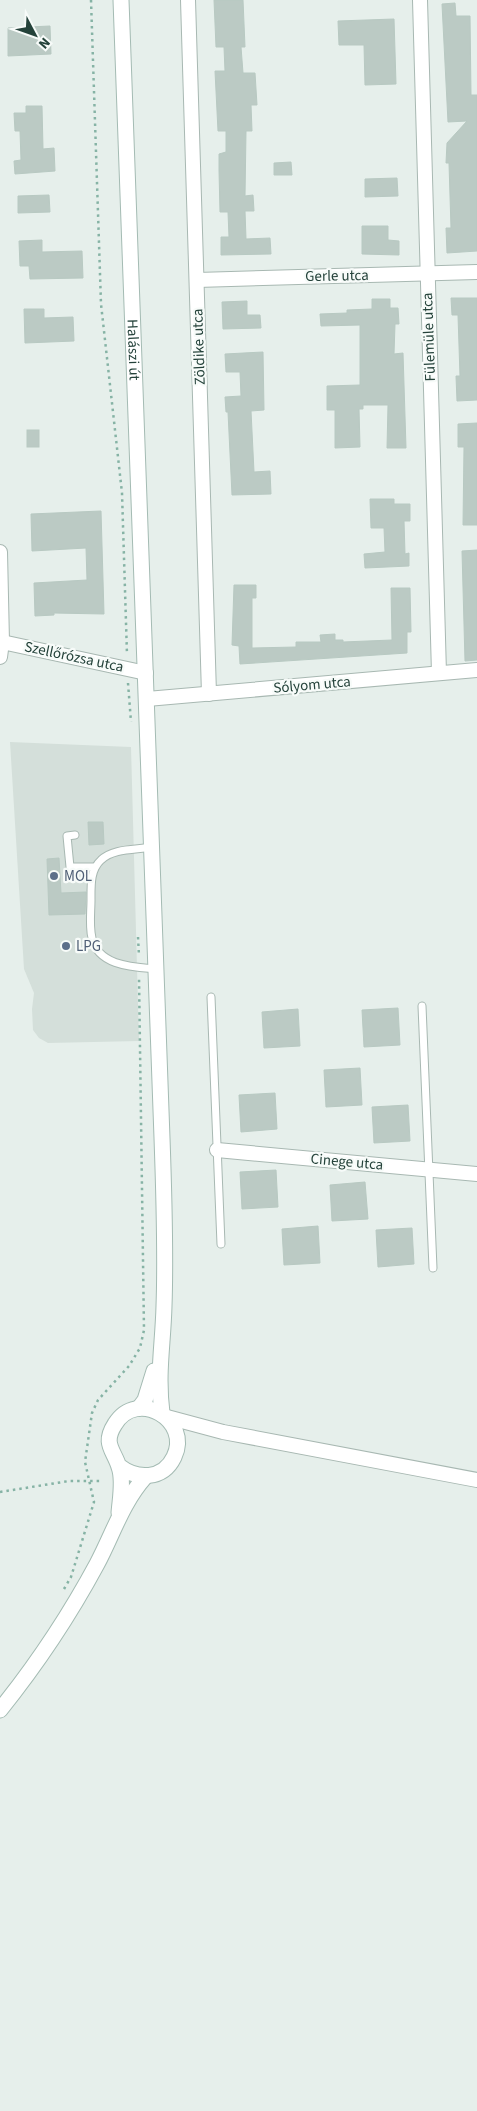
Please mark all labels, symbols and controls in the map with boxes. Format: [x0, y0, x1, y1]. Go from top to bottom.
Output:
north arrow [10, 10, 60, 60]
text: N [33, 33, 55, 53]
street label: Gerle utca [305, 265, 369, 287]
street label: Fülemüle utca [417, 292, 441, 382]
street label: Zöldike utca [187, 308, 211, 386]
street label: Halászi út [122, 319, 145, 381]
street label: Szellőrózsa utca [22, 636, 126, 678]
street label: Sólyom utca [272, 671, 352, 699]
place label: MOL [64, 866, 92, 887]
marker: MOL [48, 870, 60, 882]
place label: LPG [76, 936, 101, 957]
marker: LPG [60, 940, 72, 952]
street label: Cinege utca [310, 1148, 384, 1176]

